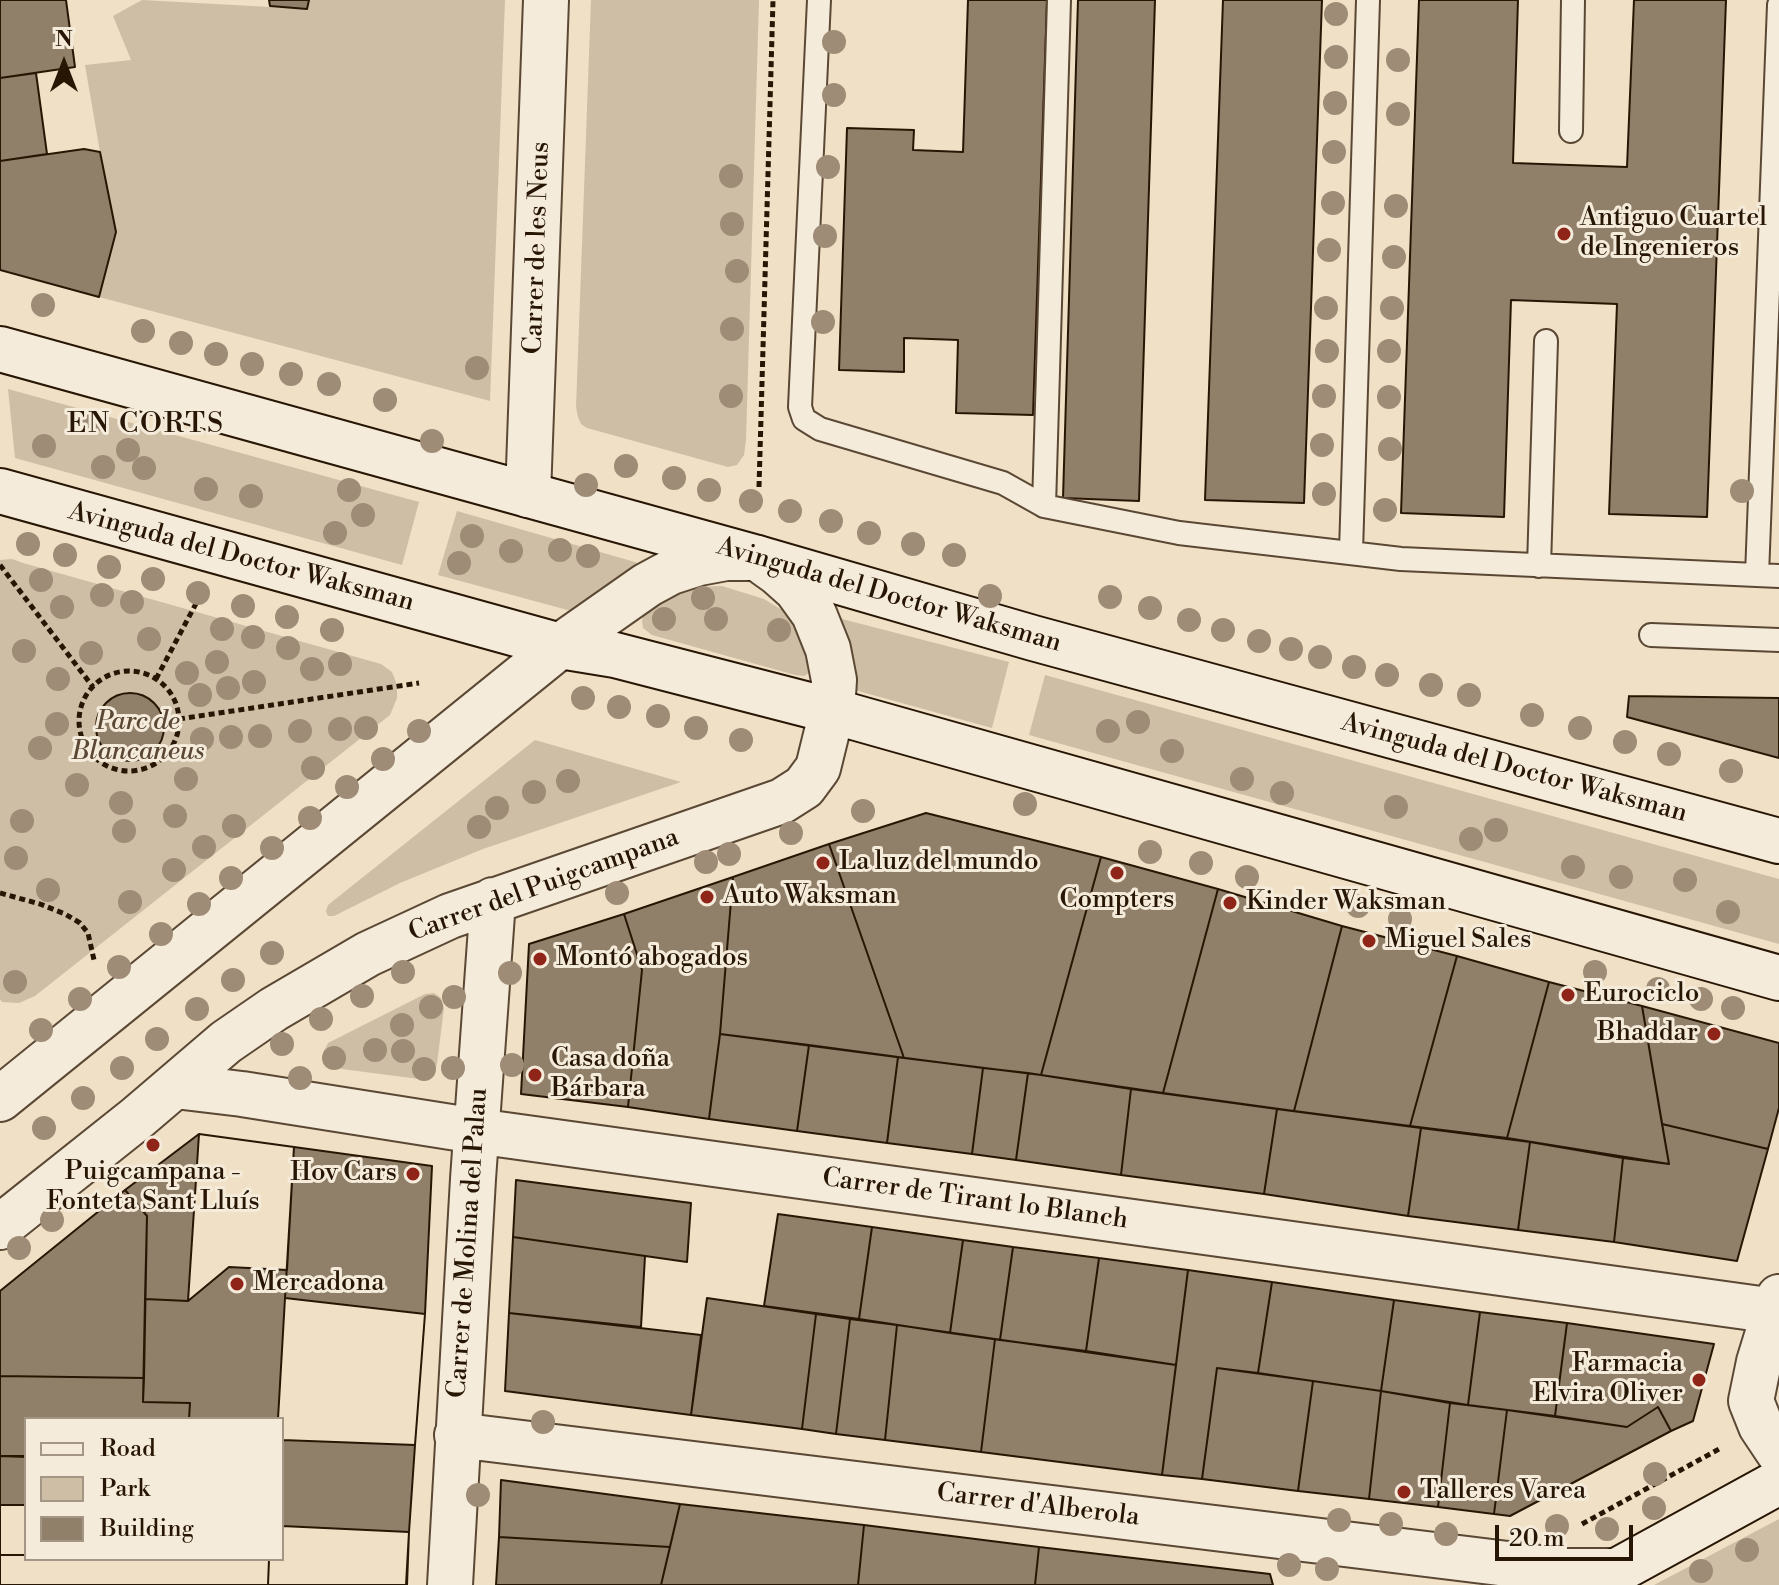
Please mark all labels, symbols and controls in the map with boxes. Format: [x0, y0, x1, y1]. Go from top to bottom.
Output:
north arrow [24, 24, 104, 104]
text: N [55, 26, 73, 53]
street label: Carrer de les Neus [519, 141, 557, 355]
place label: Antiguo Cuartel de Ingenieros [1580, 203, 1767, 264]
marker: Antiguo Cuartel de Ingenieros [1555, 225, 1573, 243]
district label: EN CORTS [67, 408, 225, 442]
street label: Avinguda del Doctor Waksman [65, 497, 417, 619]
street label: Avinguda del Doctor Waksman [713, 532, 1065, 660]
park label: Parc de Blancaneus [72, 707, 204, 768]
street label: Avinguda del Doctor Waksman [1338, 708, 1690, 830]
street label: Carrer del Puigcampana [405, 823, 683, 949]
place label: La luz del mundo [839, 847, 1038, 879]
marker: La luz del mundo [814, 854, 832, 872]
marker: Compters [1108, 864, 1126, 882]
place label: Auto Waksman [723, 881, 897, 913]
place label: Compters [1060, 885, 1174, 917]
place label: Kinder Waksman [1246, 887, 1446, 919]
marker: Auto Waksman [698, 888, 716, 906]
marker: Kinder Waksman [1221, 894, 1239, 912]
place label: Miguel Sales [1385, 925, 1531, 957]
marker: Miguel Sales [1360, 932, 1378, 950]
place label: Montó abogados [556, 943, 748, 975]
marker: Montó abogados [531, 950, 549, 968]
place label: Eurociclo [1584, 979, 1699, 1011]
marker: Eurociclo [1559, 986, 1577, 1004]
place label: Bhaddar [1597, 1018, 1698, 1050]
marker: Bhaddar [1705, 1025, 1723, 1043]
place label: Casa doña Bárbara [551, 1044, 670, 1106]
marker: Casa doña Bárbara [526, 1066, 544, 1084]
street label: Carrer de Molina del Palau [443, 1087, 495, 1399]
marker: Puigcampana - Fonteta Sant Lluís [144, 1136, 162, 1154]
place label: Puigcampana - Fonteta Sant Lluís [46, 1157, 260, 1218]
place label: Hov Cars [290, 1158, 397, 1190]
street label: Carrer de Tirant lo Blanch [820, 1163, 1130, 1237]
marker: Hov Cars [404, 1165, 422, 1183]
place label: Mercadona [253, 1268, 384, 1300]
marker: Mercadona [228, 1275, 246, 1293]
place label: Farmacia Elvira Oliver [1532, 1349, 1683, 1410]
marker: Farmacia Elvira Oliver [1690, 1371, 1708, 1389]
legend [24, 1417, 284, 1561]
text: Road [100, 1434, 156, 1464]
text: Park [100, 1474, 150, 1504]
place label: Talleres Varea [1420, 1476, 1586, 1508]
street label: Carrer d'Alberola [935, 1478, 1141, 1534]
marker: Talleres Varea [1395, 1483, 1413, 1501]
scale bar [1499, 1509, 1637, 1559]
text: Building [100, 1514, 194, 1544]
text: 20 m [1509, 1524, 1565, 1554]

